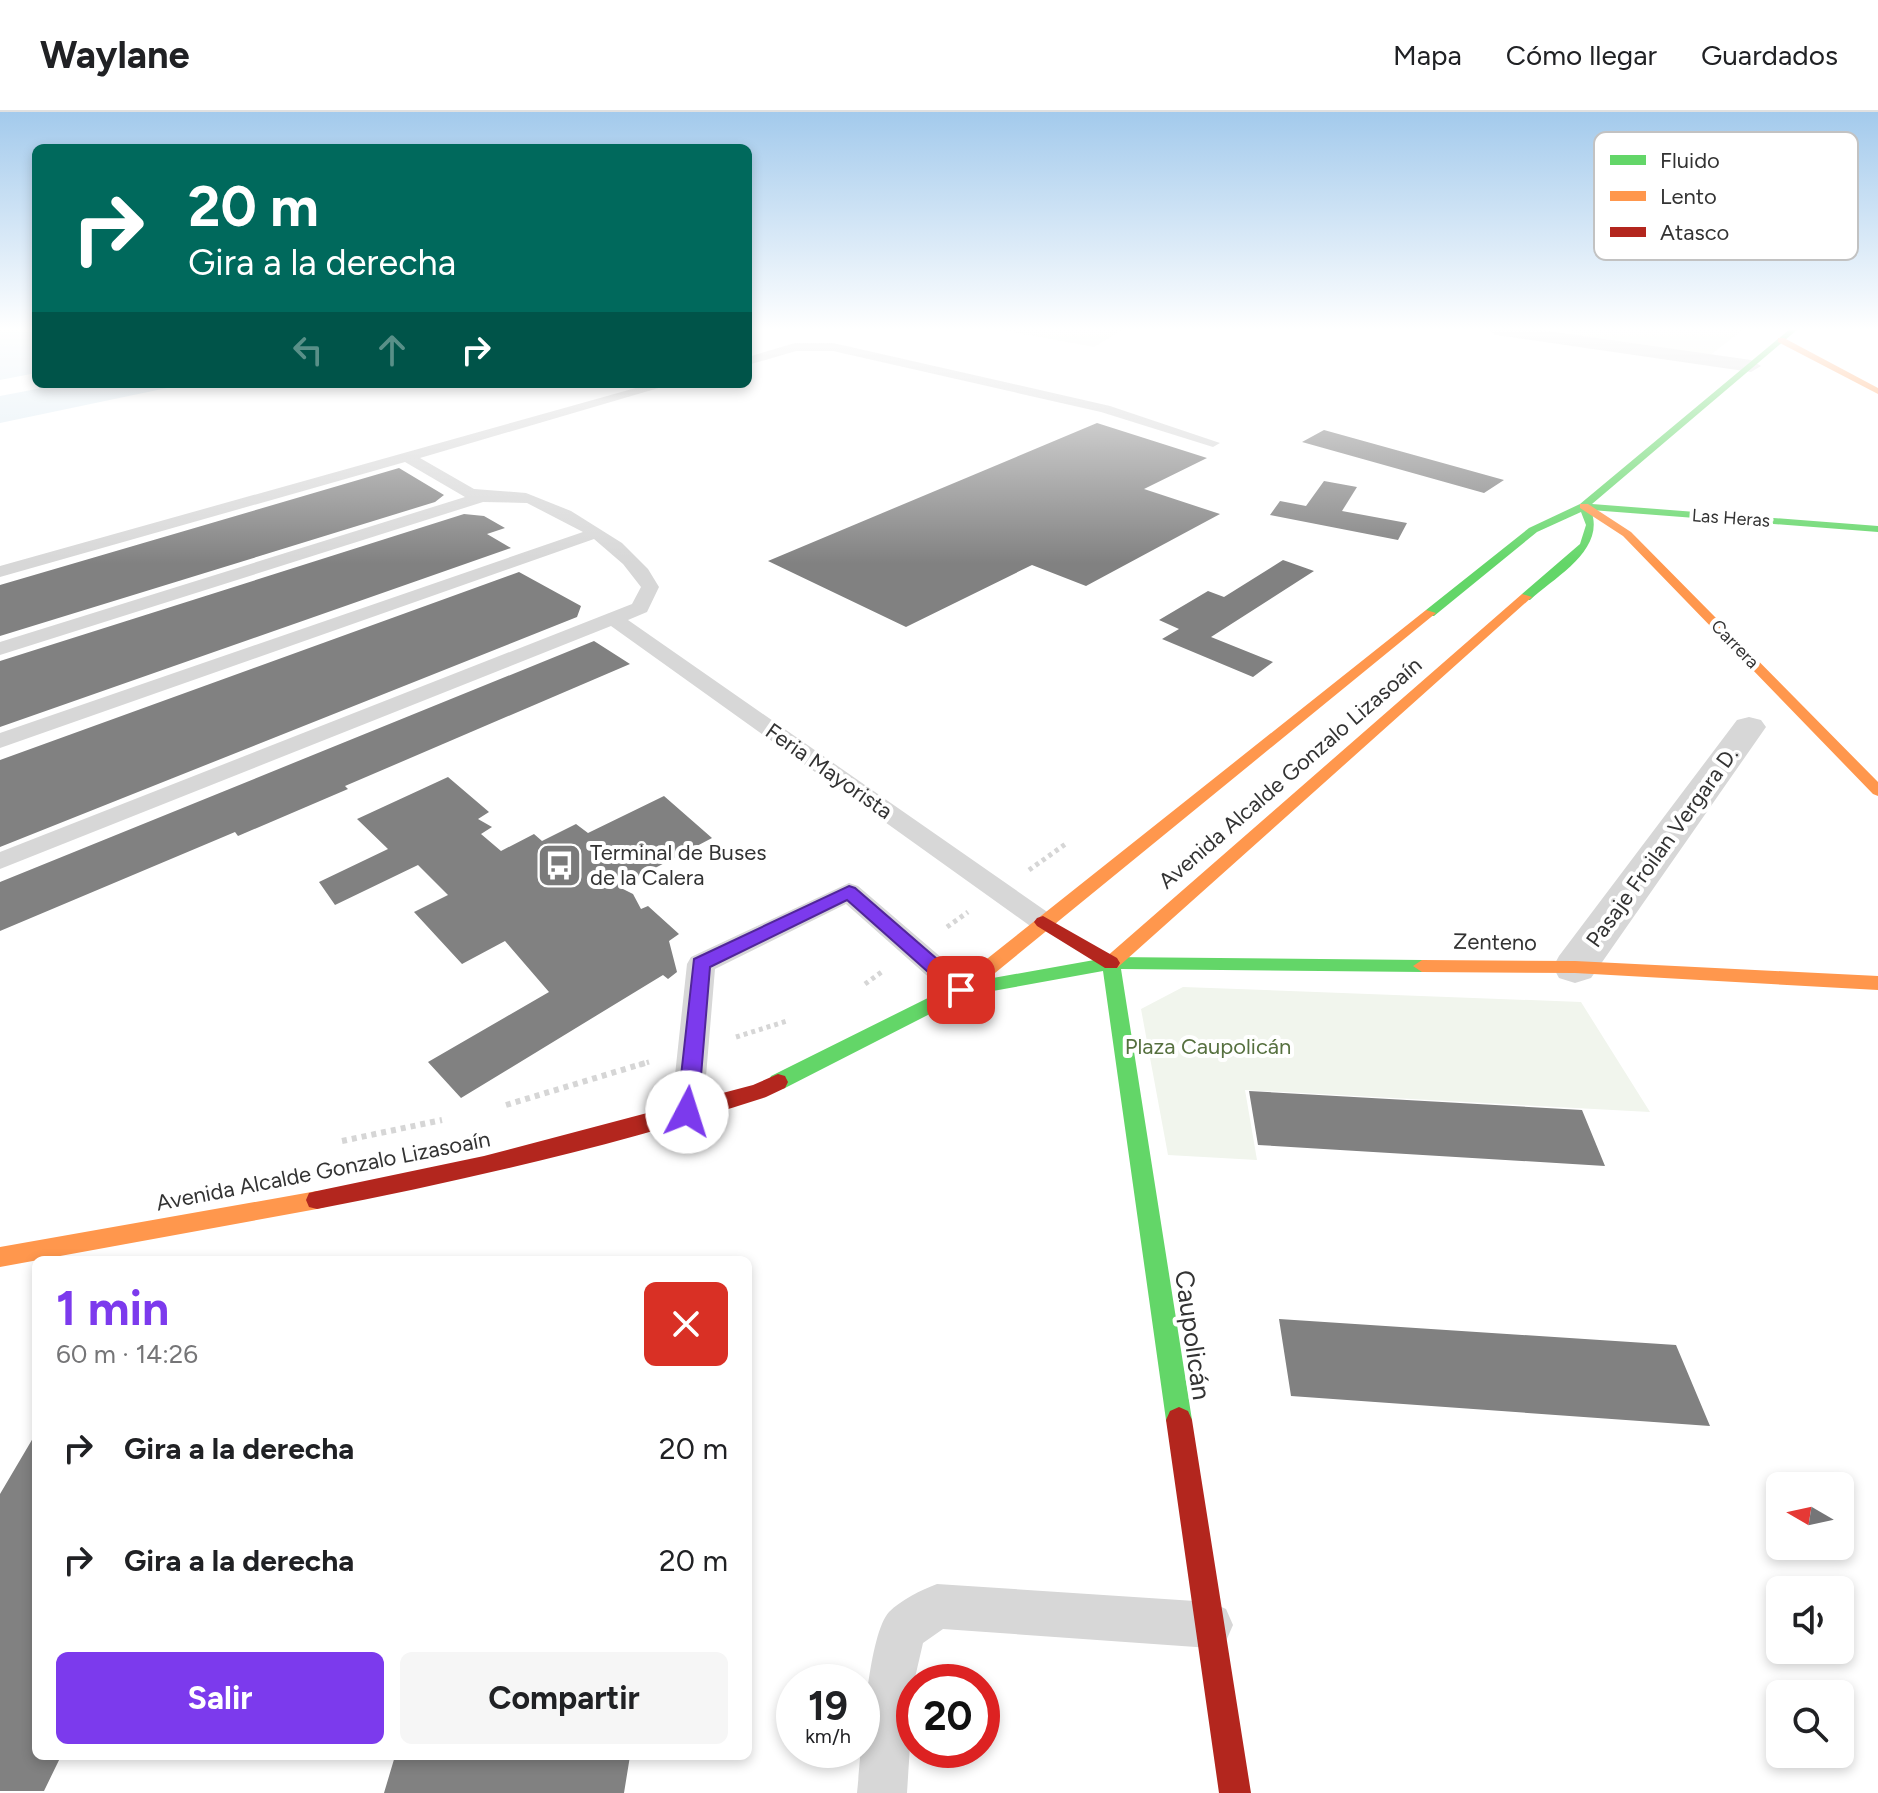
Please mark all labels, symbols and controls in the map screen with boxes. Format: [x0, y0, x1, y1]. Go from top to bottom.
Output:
text: Waylane [40, 32, 190, 78]
text: Mapa [1393, 38, 1462, 72]
text: Cómo llegar [1506, 38, 1657, 72]
text: Guardados [1701, 38, 1838, 72]
legend [1594, 132, 1858, 260]
text: Fluido [1660, 147, 1720, 174]
text: 20 m [188, 173, 319, 240]
icon: right [56, 176, 160, 280]
text: Lento [1660, 183, 1717, 210]
text: Atasco [1660, 219, 1729, 246]
text: Gira a la derecha [188, 241, 456, 284]
icon: left [286, 328, 330, 372]
icon: ahead [370, 328, 414, 372]
icon: right [454, 328, 498, 372]
street label: Las Heras [1691, 504, 1771, 532]
street label: Carrera [1706, 615, 1764, 673]
street label: Avenida Alcalde Gonzalo Lizasoaín [1153, 651, 1427, 895]
street label: Feria Mayorista [760, 717, 898, 825]
street label: Pasaje Froilan Vergara D. [1580, 742, 1744, 952]
place label: Terminal de Buses de la Calera [590, 839, 766, 891]
bus stop icon: Terminal de Buses de la Calera [535, 841, 583, 889]
street label: Zenteno [1453, 928, 1537, 956]
pin [927, 956, 995, 1024]
icon: arrive [939, 968, 983, 1012]
park label: Plaza Caupolicán [1125, 1033, 1291, 1060]
position arrow [645, 1070, 729, 1154]
street label: Avenida Alcalde Gonzalo Lizasoaín [154, 1125, 492, 1217]
street label: Caupolicán [1168, 1268, 1218, 1402]
text: 1 min [56, 1279, 169, 1337]
button: close [644, 1282, 728, 1366]
text: 60 m · 14:26 [56, 1338, 198, 1370]
icon: right [56, 1426, 100, 1470]
text: Gira a la derecha [124, 1430, 354, 1467]
text: 20 m [659, 1430, 728, 1467]
north arrow [1766, 1472, 1854, 1560]
map controls [1766, 1472, 1854, 1768]
icon: right [56, 1538, 100, 1582]
text: Gira a la derecha [124, 1542, 354, 1579]
text: 20 m [659, 1542, 728, 1579]
button: sound [1766, 1576, 1854, 1664]
button: Salir [56, 1652, 384, 1744]
button: Compartir [400, 1652, 728, 1744]
speed limit sign: 20 [896, 1664, 1000, 1768]
button: search [1766, 1680, 1854, 1768]
text: 19 [808, 1682, 848, 1730]
text: km/h [805, 1724, 851, 1748]

